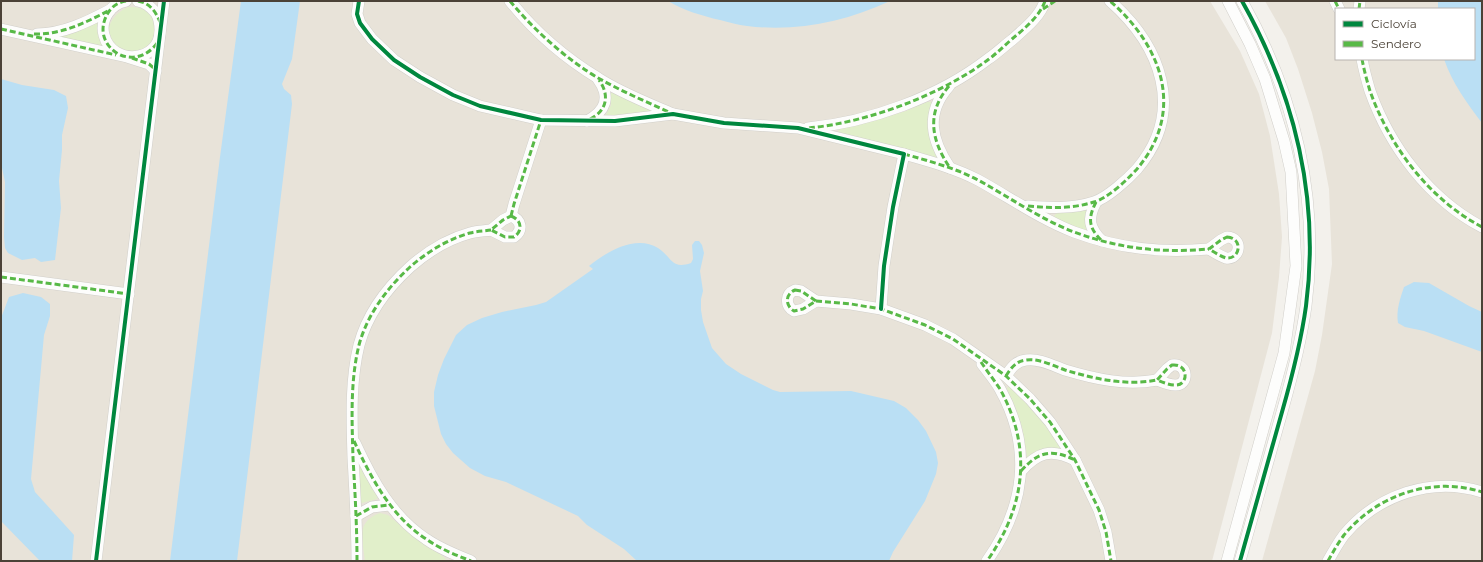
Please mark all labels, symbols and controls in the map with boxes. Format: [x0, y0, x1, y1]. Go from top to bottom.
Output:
legend [1335, 8, 1475, 60]
text: Ciclovía [1371, 16, 1417, 31]
text: Sendero [1371, 36, 1421, 51]

